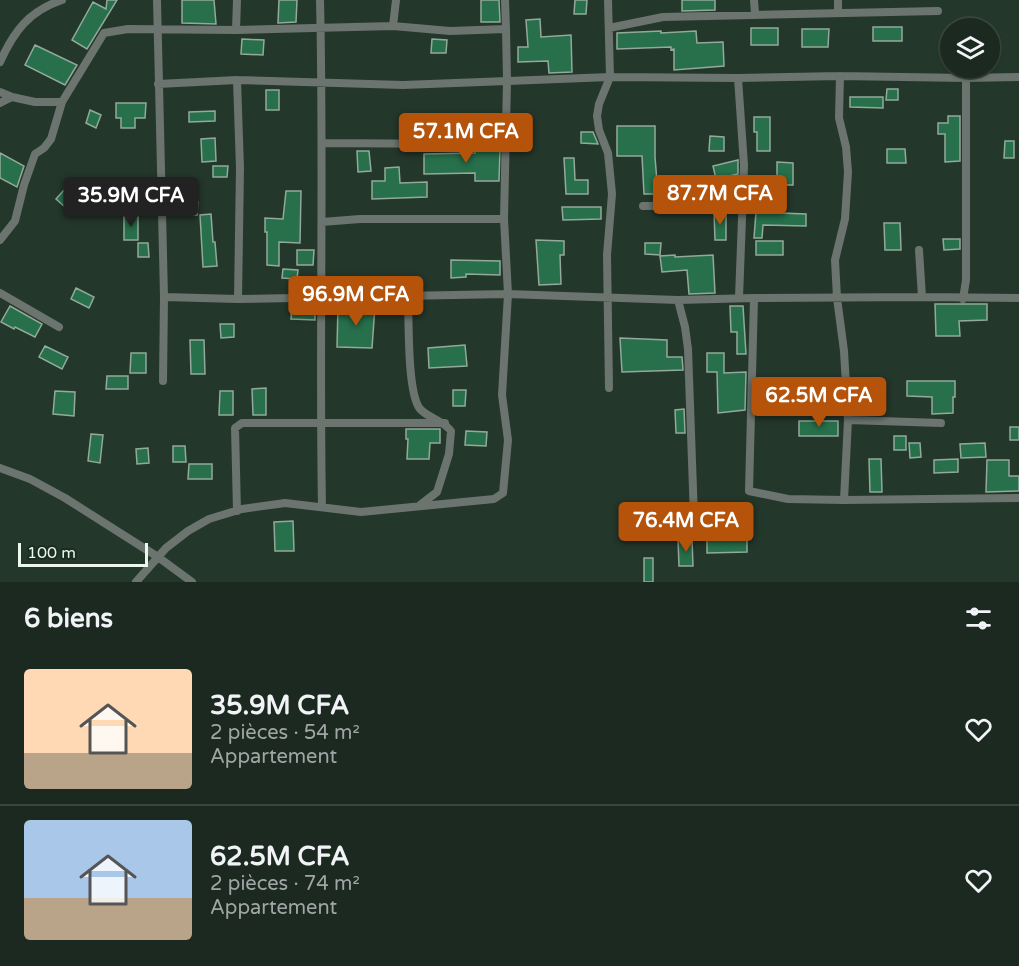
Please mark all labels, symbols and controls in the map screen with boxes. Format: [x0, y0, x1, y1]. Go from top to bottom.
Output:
map controls [940, 18, 1000, 78]
button: layers [940, 18, 1000, 78]
pin: 57.1M CFA [397, 113, 535, 164]
text: 57.1M CFA [413, 120, 519, 144]
pin: 87.7M CFA [651, 175, 789, 226]
pin: 35.9M CFA [62, 177, 200, 228]
text: 87.7M CFA [667, 182, 773, 206]
text: 35.9M CFA [77, 184, 185, 208]
pin: 96.9M CFA [287, 276, 425, 327]
text: 96.9M CFA [302, 283, 410, 307]
pin: 62.5M CFA [750, 377, 888, 428]
text: 62.5M CFA [765, 384, 873, 408]
pin: 76.4M CFA [617, 502, 755, 553]
text: 76.4M CFA [633, 509, 739, 533]
scale bar [18, 540, 148, 568]
text: 100 m [27, 543, 76, 563]
icon: filters [962, 602, 995, 635]
text: 6 biens [24, 603, 113, 634]
text: 35.9M CFA [210, 690, 349, 721]
icon: home [72, 693, 144, 765]
icon: heart [962, 713, 995, 746]
text: 2 pièces · 54 m² [210, 721, 360, 745]
text: Appartement [210, 745, 337, 769]
text: 62.5M CFA [210, 841, 350, 872]
icon: home [72, 844, 144, 916]
icon: heart [962, 864, 995, 897]
text: 2 pièces · 74 m² [210, 872, 360, 896]
text: Appartement [210, 896, 337, 920]

